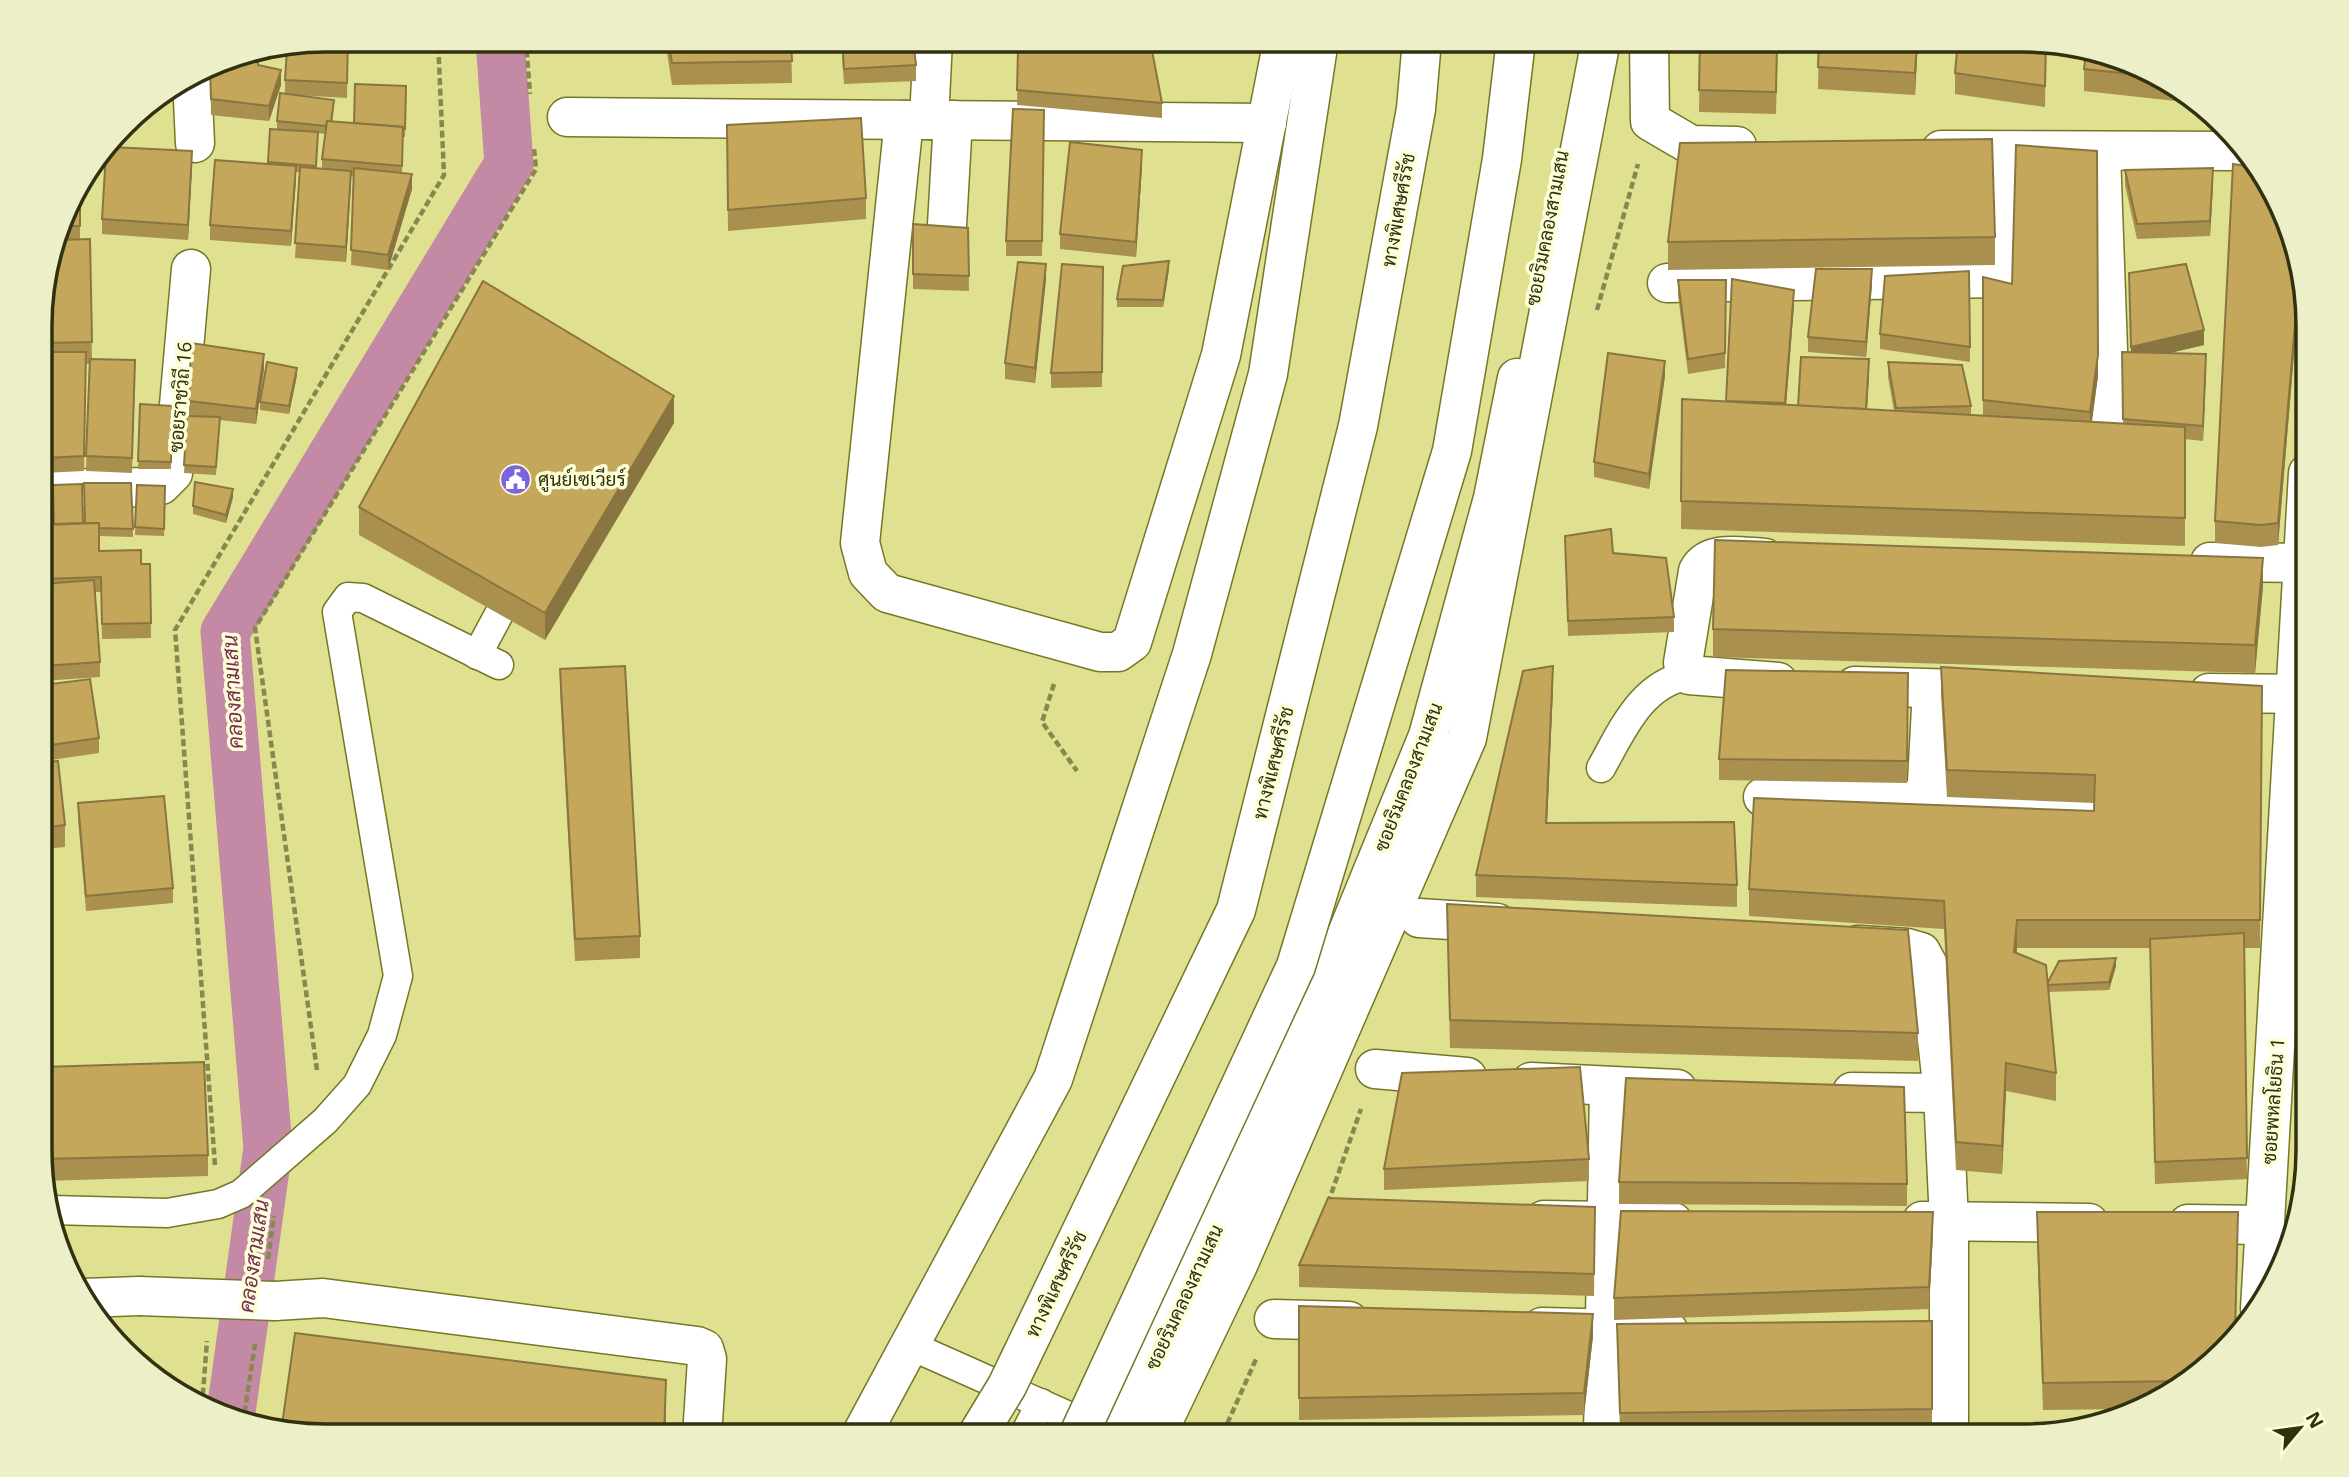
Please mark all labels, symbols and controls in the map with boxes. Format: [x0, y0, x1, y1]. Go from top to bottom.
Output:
street label: ซอยริมคลองสามเสน [1519, 148, 1575, 308]
street label: ทางพิเศษศรีรัช [1375, 151, 1421, 269]
street label: ซอยราชวิถี 16 [162, 341, 198, 453]
public building icon: ศูนย์เซเวียร์ [498, 462, 532, 496]
place label: ศูนย์เซเวียร์ [538, 466, 626, 493]
water label: คลองสามเสน [215, 634, 249, 750]
street label: ซอยริมคลองสามเสน [1368, 699, 1448, 855]
street label: ทางพิเศษศรีรัช [1246, 704, 1300, 822]
street label: ซอยพหลโยธิน 1 [2256, 1037, 2290, 1165]
water label: คลองสามเสน [231, 1197, 275, 1314]
street label: ซอยริมคลองสามเสน [1139, 1220, 1229, 1374]
street label: ทางพิเศษศรีรัช [1019, 1226, 1093, 1342]
north arrow [2265, 1393, 2335, 1463]
text: N [2300, 1407, 2330, 1433]

